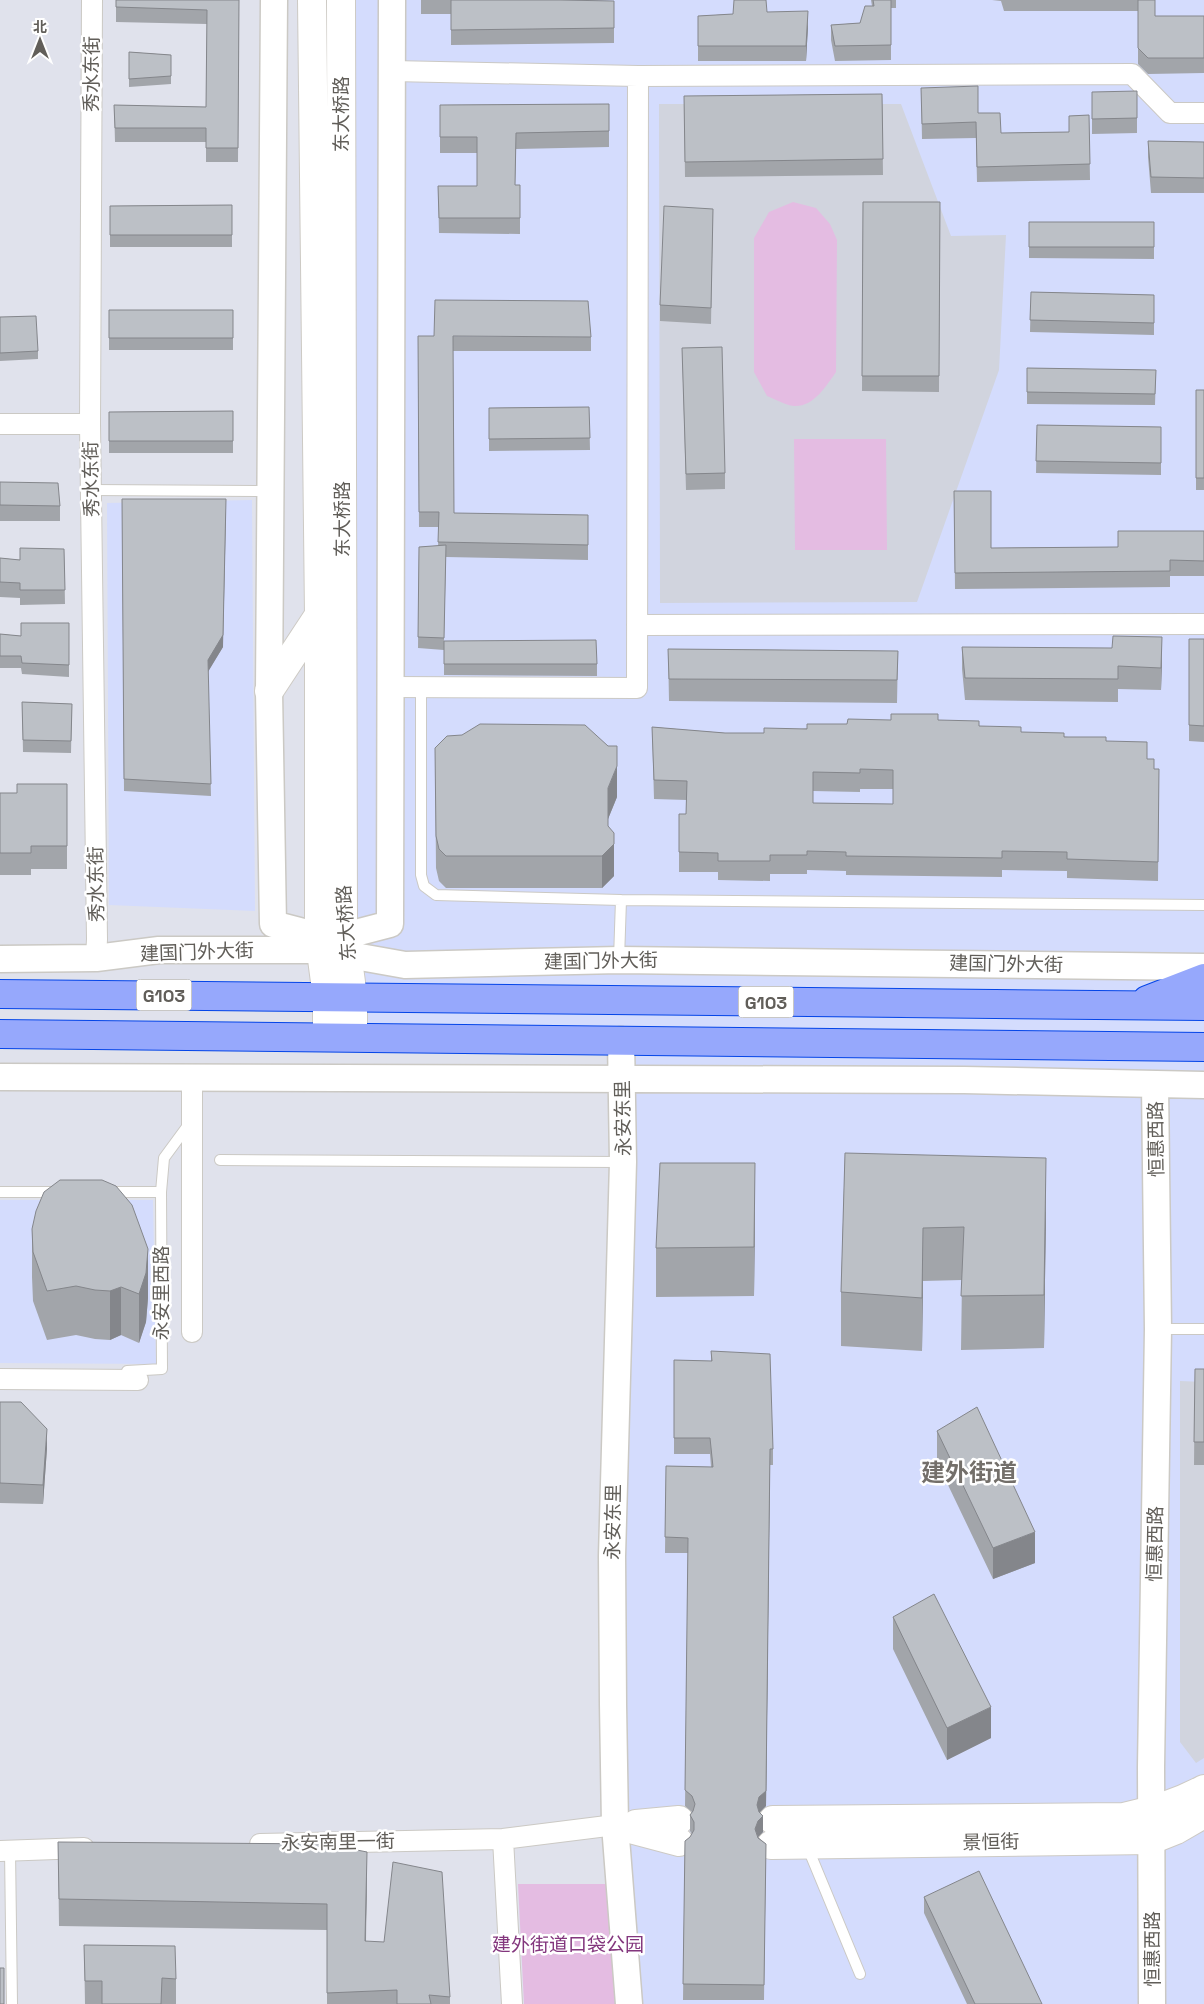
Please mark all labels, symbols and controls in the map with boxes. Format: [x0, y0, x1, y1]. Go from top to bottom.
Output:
north arrow [15, 15, 65, 65]
text: 北 [33, 18, 47, 36]
street label: 秀水东街 [79, 36, 104, 112]
street label: 东大桥路 [329, 76, 354, 152]
street label: 秀水东街 [78, 441, 104, 517]
street label: 东大桥路 [330, 481, 355, 557]
street label: 秀水东街 [83, 846, 109, 922]
street label: 东大桥路 [331, 884, 361, 962]
street label: 建国门外大街 [140, 938, 254, 966]
street label: 建国门外大街 [544, 948, 658, 974]
street label: 建国门外大街 [949, 951, 1063, 977]
road number: G103 [136, 980, 192, 1010]
road number: G103 [738, 986, 794, 1018]
street label: 永安东里 [610, 1080, 636, 1156]
street label: 恒惠西路 [1143, 1101, 1169, 1177]
street label: 永安里西路 [149, 1245, 174, 1341]
district label: 建外街道 [921, 1457, 1017, 1488]
street label: 永安东里 [600, 1484, 626, 1560]
street label: 恒惠西路 [1142, 1506, 1168, 1582]
street label: 永安南里一街 [281, 1829, 395, 1855]
street label: 景恒街 [962, 1829, 1020, 1855]
street label: 恒惠西路 [1140, 1911, 1165, 1987]
park label: 建外街道口袋公园 [492, 1932, 644, 1957]

